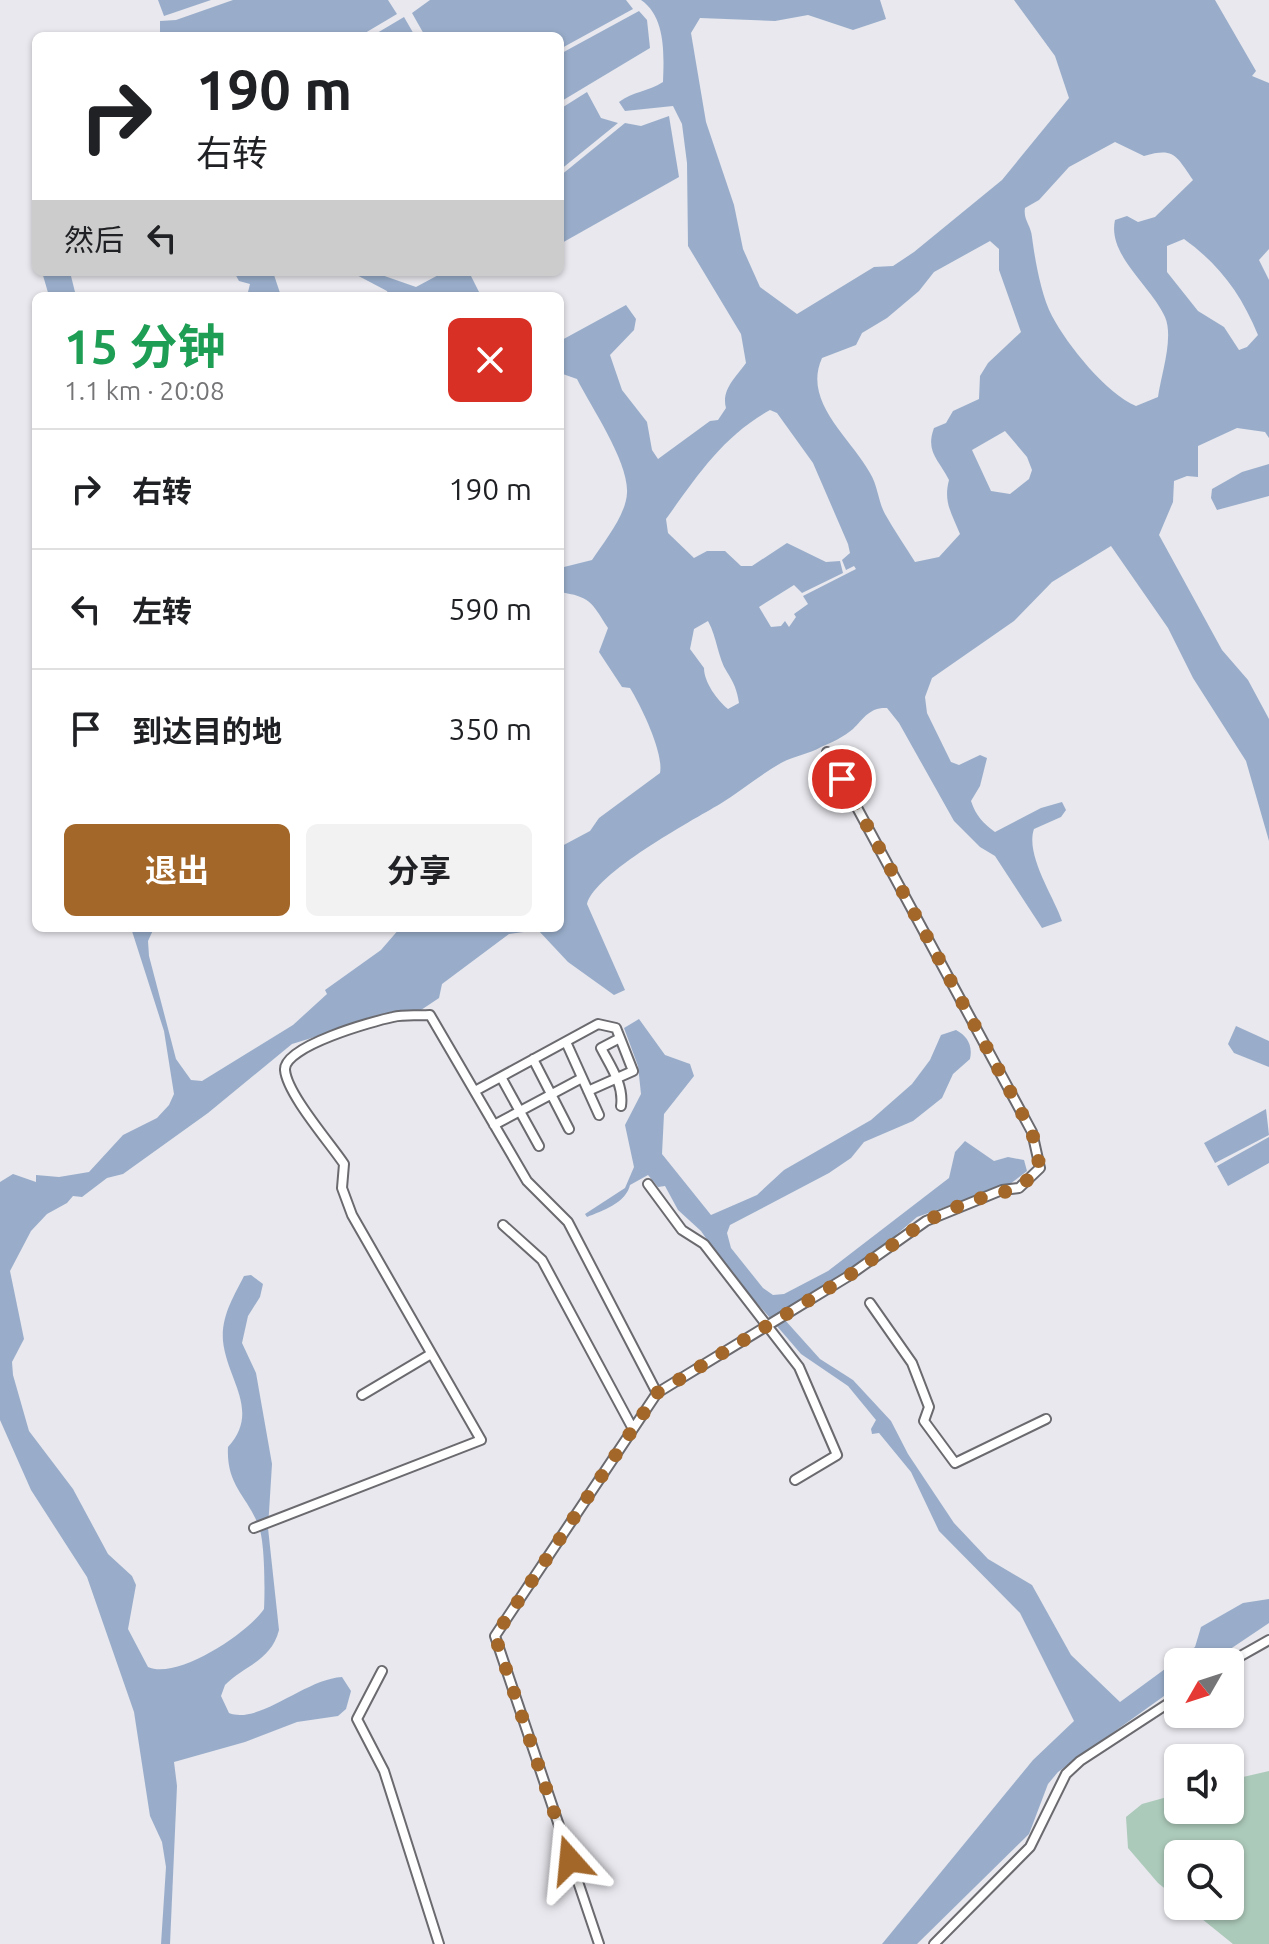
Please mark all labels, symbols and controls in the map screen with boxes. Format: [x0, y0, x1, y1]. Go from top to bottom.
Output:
text: 190 m [196, 58, 352, 121]
icon: right [64, 64, 168, 168]
text: 右转 [196, 132, 268, 173]
icon: left [140, 216, 184, 260]
text: 然后 [64, 223, 124, 257]
button: close [448, 318, 532, 402]
text: 15 分钟 [64, 319, 226, 373]
text: 1.1 km · 20:08 [64, 376, 225, 405]
icon: right [64, 467, 108, 511]
text: 190 m [448, 472, 532, 506]
text: 右转 [132, 474, 192, 508]
icon: left [64, 587, 108, 631]
text: 590 m [448, 592, 532, 626]
text: 左转 [132, 594, 192, 628]
icon: arrive [64, 707, 108, 751]
text: 350 m [448, 712, 532, 746]
text: 到达目的地 [132, 714, 282, 748]
pin [808, 745, 876, 813]
icon: arrive [820, 757, 864, 801]
button: 退出 [64, 824, 290, 916]
button: 分享 [306, 824, 532, 916]
north arrow [1164, 1648, 1244, 1728]
map controls [1164, 1648, 1244, 1920]
button: sound [1164, 1744, 1244, 1824]
position arrow [528, 1818, 612, 1902]
button: search [1164, 1840, 1244, 1920]

